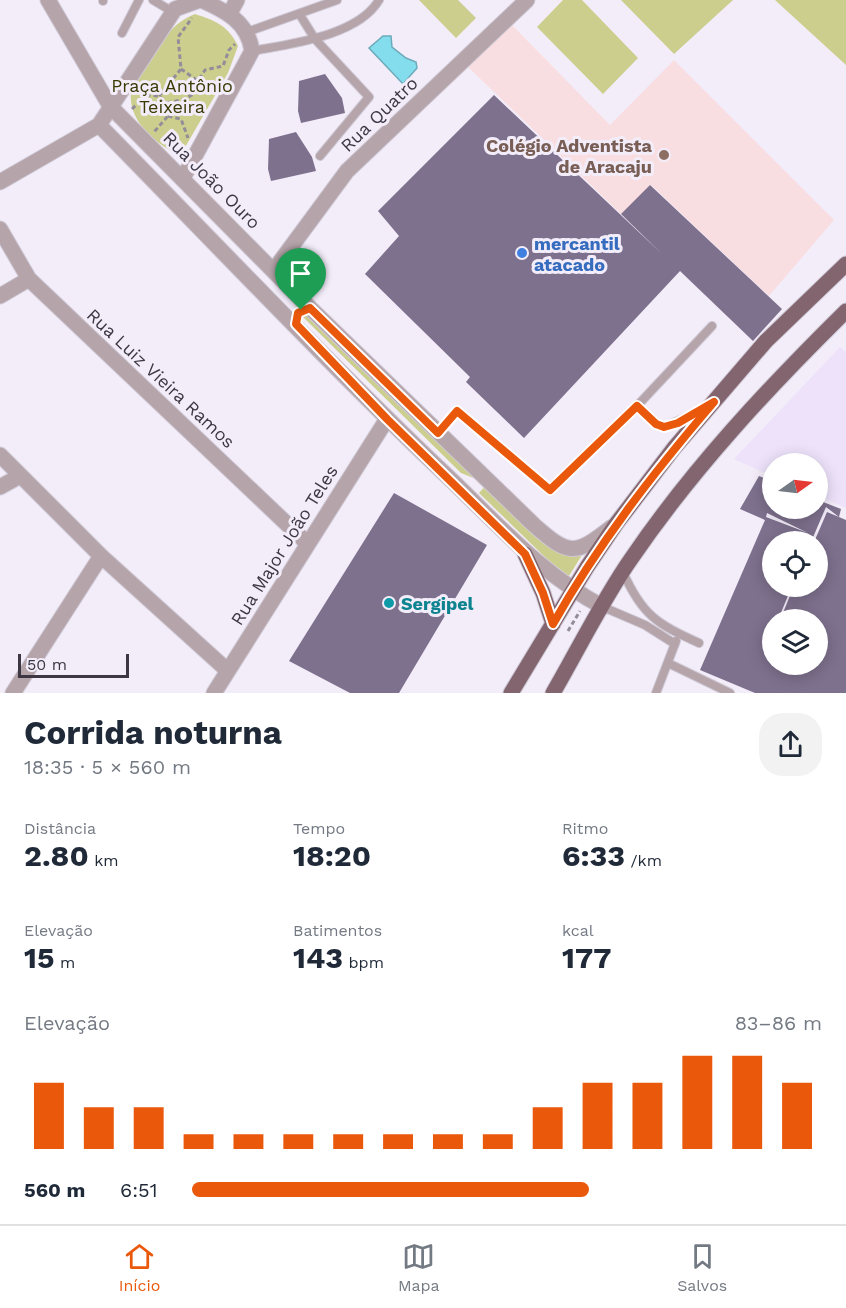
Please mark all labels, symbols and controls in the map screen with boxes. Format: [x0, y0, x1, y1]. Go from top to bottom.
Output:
street label: Rua Quatro [336, 72, 422, 156]
park label: Praça Antônio Teixeira [111, 75, 233, 117]
street label: Rua João Ouro [159, 127, 265, 233]
place label: Colégio Adventista de Aracaju [486, 135, 653, 177]
marker: Colégio Adventista de Aracaju [657, 148, 671, 162]
place label: mercantil atacado [534, 233, 620, 275]
marker: mercantil atacado [515, 246, 529, 260]
pin [275, 248, 326, 310]
icon: arrive [284, 257, 317, 290]
street label: Rua Luiz Vieira Ramos [83, 304, 239, 452]
north arrow [762, 453, 828, 519]
map controls [762, 453, 828, 675]
street label: Rua Major João Teles [226, 461, 342, 629]
button: locate [762, 531, 828, 597]
place label: Sergipel [401, 593, 474, 614]
marker: Sergipel [382, 596, 396, 610]
button: layers [762, 609, 828, 675]
scale bar [18, 651, 129, 678]
text: 50 m [27, 655, 67, 674]
text: Corrida noturna [24, 713, 282, 752]
button: share [759, 713, 822, 776]
text: 18:35 · 5 × 560 m [24, 755, 191, 779]
text: Distância [24, 819, 96, 838]
text: Tempo [293, 819, 345, 838]
text: Ritmo [562, 819, 608, 838]
text: 2.80 [24, 838, 89, 873]
text: 18:20 [293, 838, 371, 873]
text: 6:33 [562, 838, 625, 873]
text: km [89, 851, 119, 870]
text: /km [625, 851, 662, 870]
text: Elevação [24, 921, 93, 940]
text: Batimentos [293, 921, 382, 940]
text: kcal [562, 921, 594, 940]
text: 15 [24, 940, 54, 975]
text: 143 [293, 940, 343, 975]
text: 177 [562, 940, 611, 975]
text: m [54, 953, 75, 972]
text: bpm [343, 953, 384, 972]
text: Elevação [24, 1011, 110, 1035]
text: 83–86 m [735, 1011, 822, 1035]
text: 560 m [24, 1178, 85, 1202]
text: 6:51 [120, 1178, 158, 1202]
tab: Início [119, 1240, 160, 1295]
tab: Mapa [398, 1240, 440, 1295]
tab: Salvos [677, 1240, 727, 1295]

